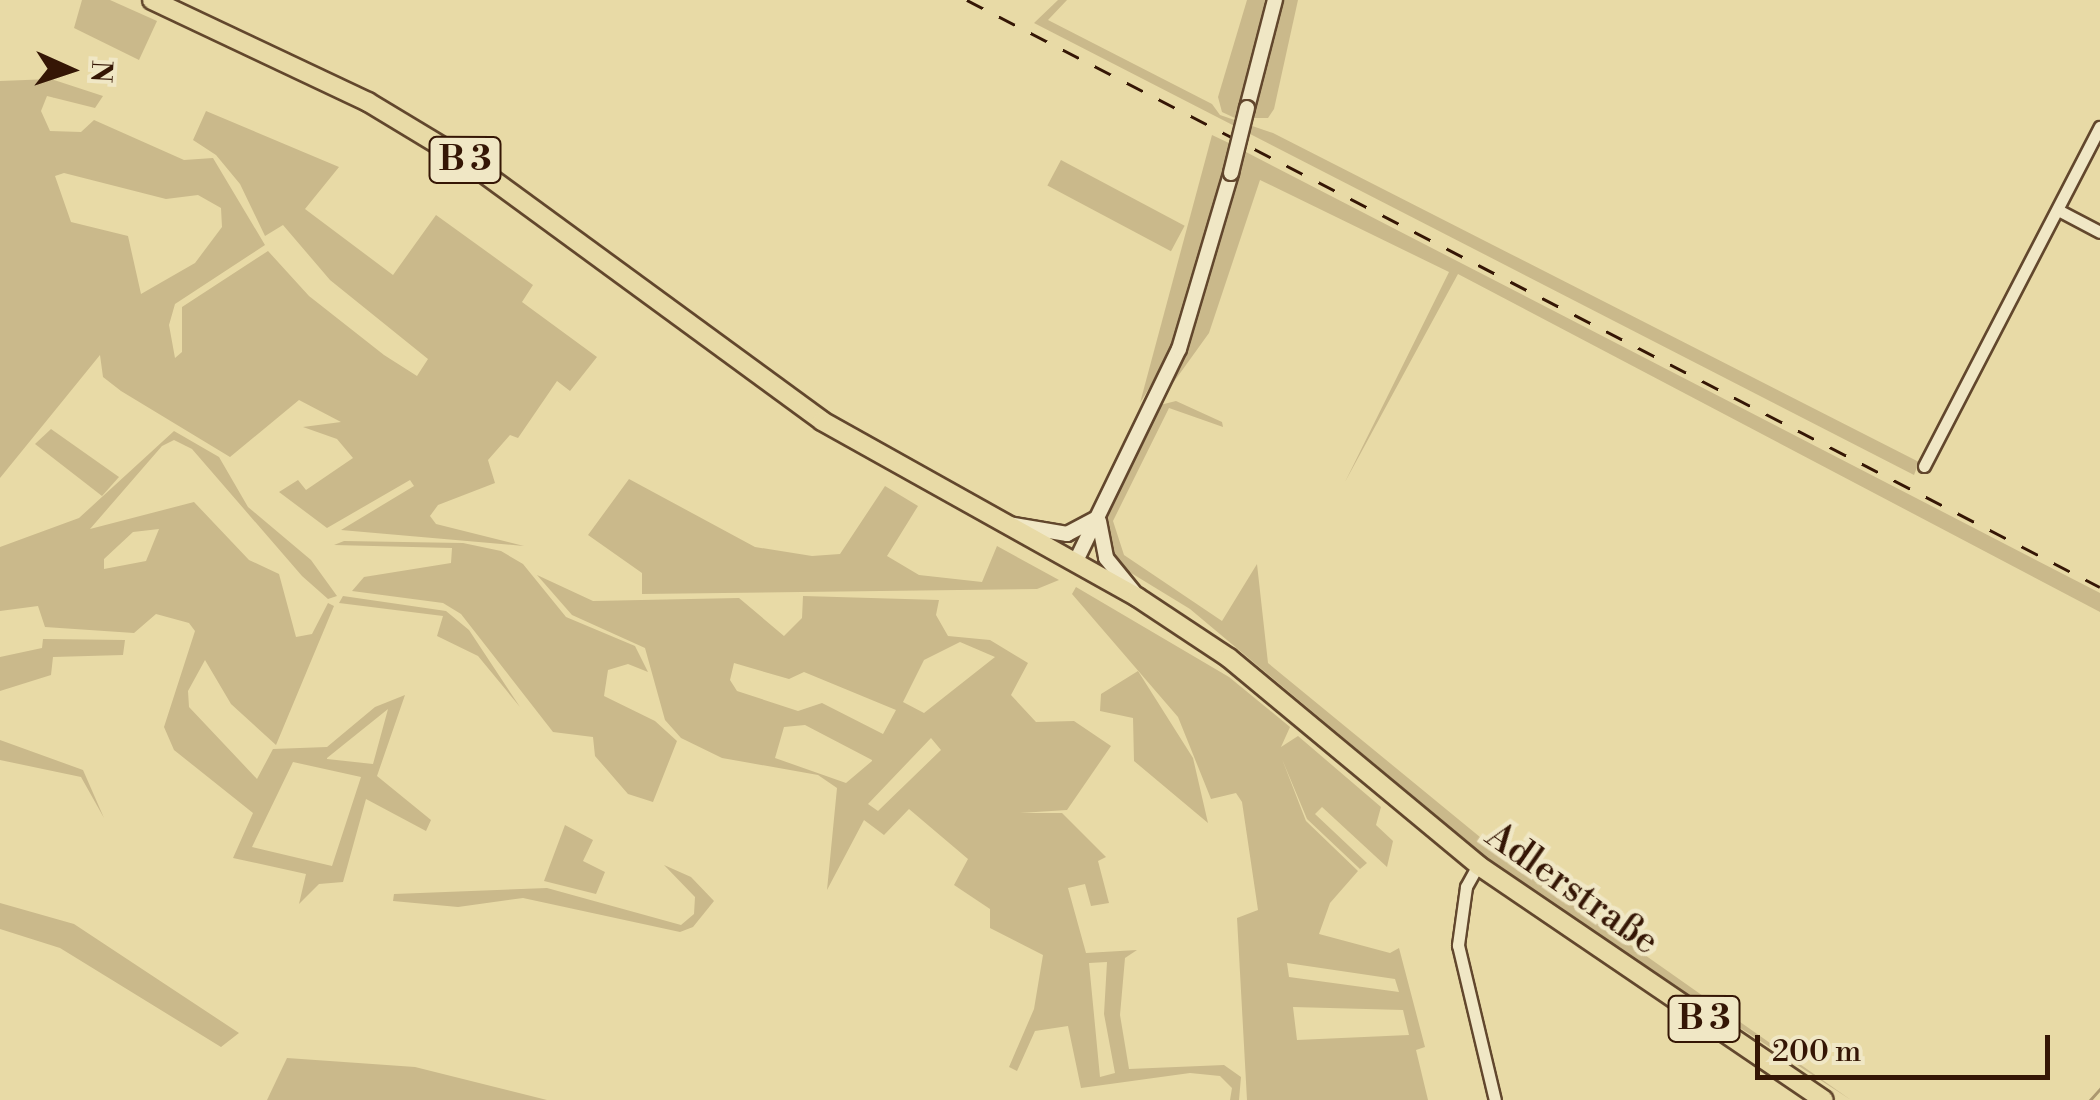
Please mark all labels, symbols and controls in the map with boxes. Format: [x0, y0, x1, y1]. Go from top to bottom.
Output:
north arrow [20, 20, 120, 120]
text: N [82, 60, 119, 84]
road number: B 3 [428, 130, 502, 190]
street label: Adlerstraße [1477, 813, 1667, 965]
road number: B 3 [1666, 989, 1742, 1049]
scale bar [1760, 1015, 2055, 1077]
text: 200 m [1772, 1033, 1861, 1071]

